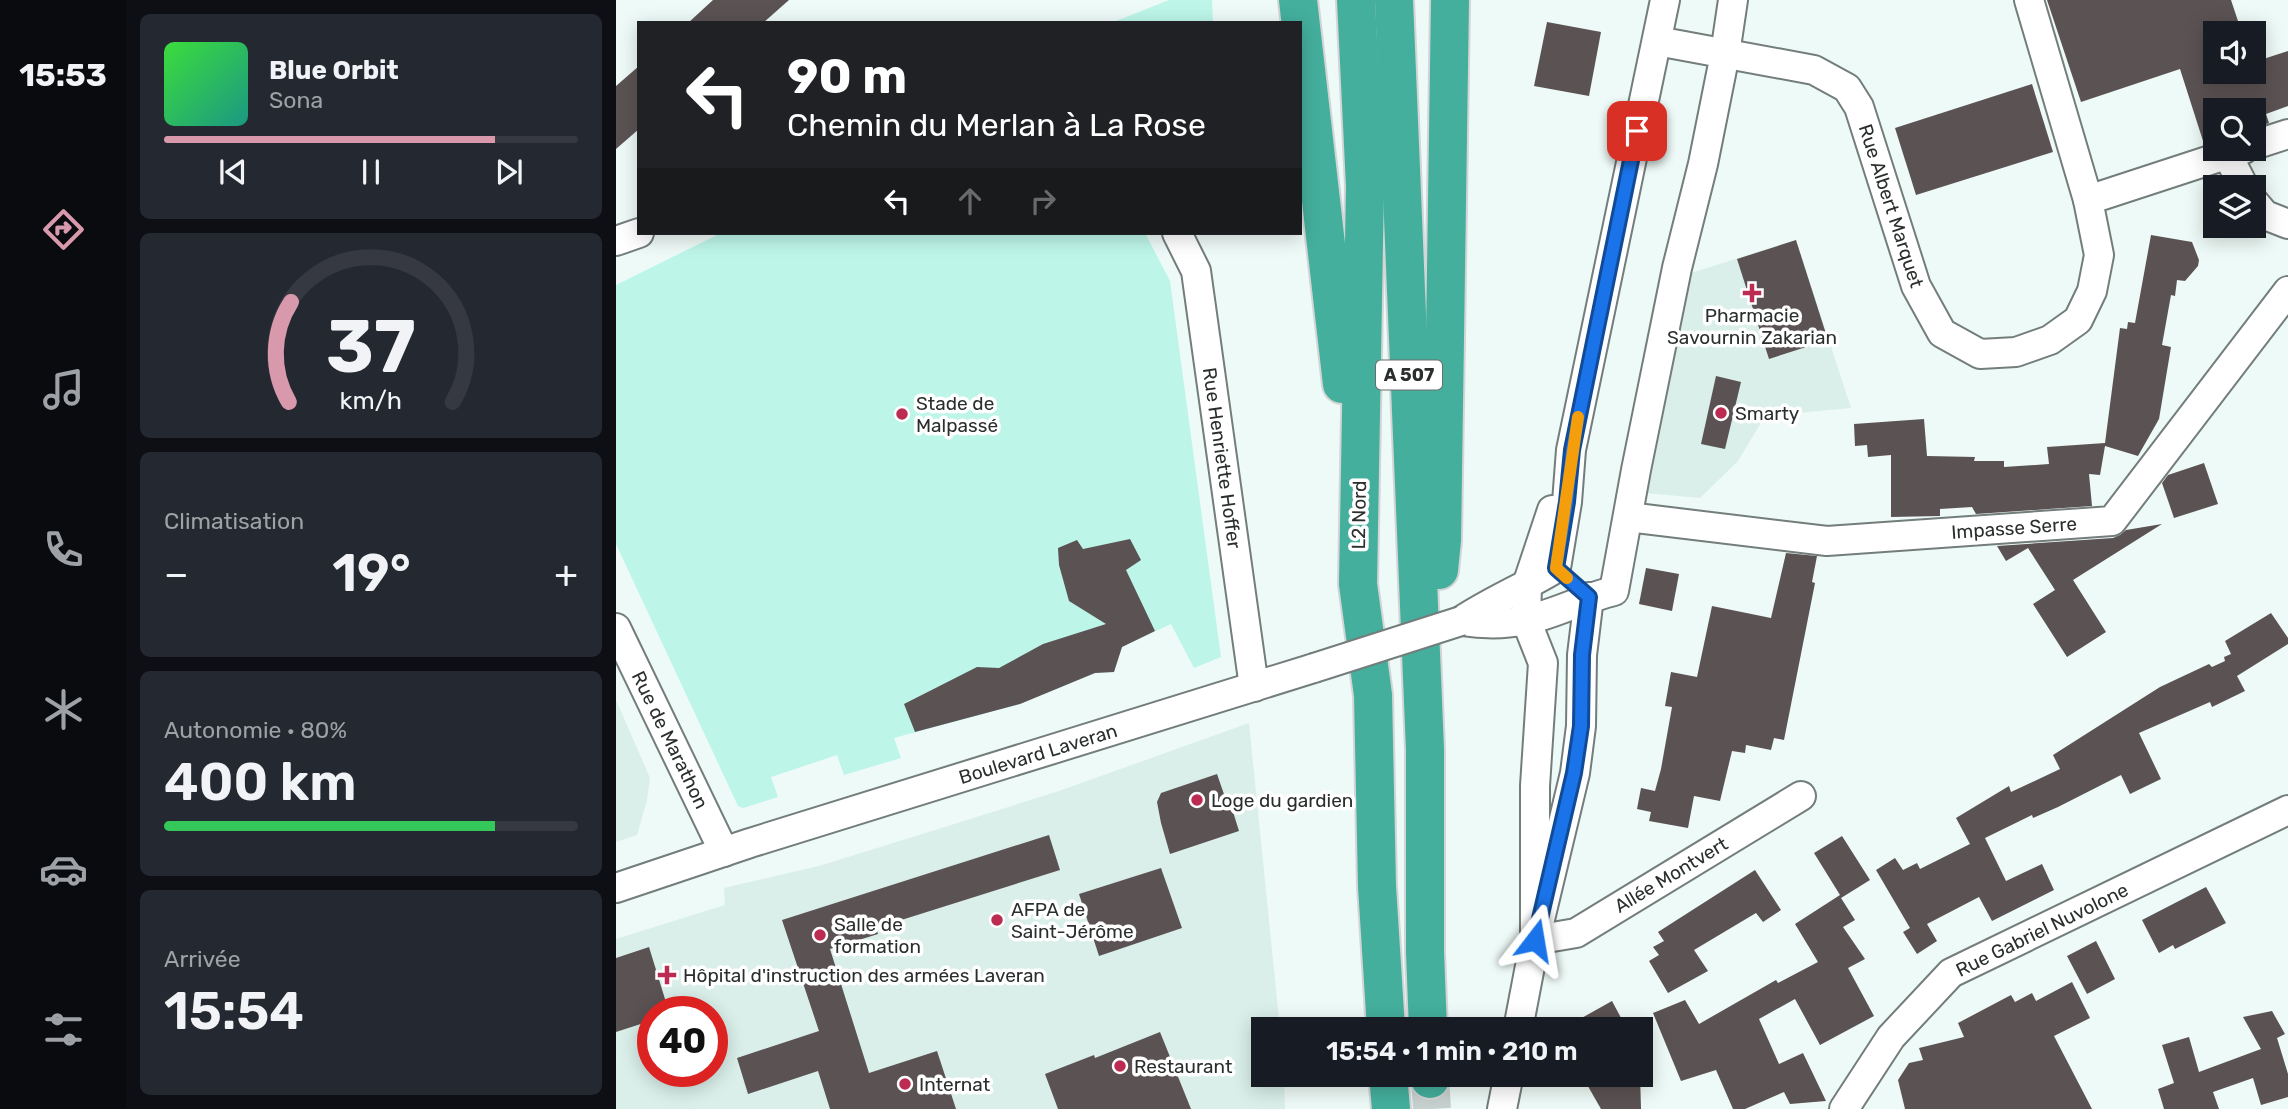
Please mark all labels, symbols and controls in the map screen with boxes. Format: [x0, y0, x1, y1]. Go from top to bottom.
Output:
map controls [2203, 21, 2266, 238]
button: sound [2203, 21, 2266, 84]
text: 90 m [787, 47, 907, 105]
icon: left [672, 49, 763, 140]
text: Blue Orbit [269, 55, 399, 86]
text: 15:53 [19, 56, 107, 94]
text: Sona [269, 86, 323, 114]
button: search [2203, 98, 2266, 161]
pin [1607, 101, 1667, 161]
text: Chemin du Merlan à La Rose [787, 106, 1206, 144]
icon: arrive [1618, 112, 1656, 150]
street label: Rue Albert Marquet [1854, 121, 1928, 291]
icon: previous [214, 153, 252, 191]
icon: pause [352, 153, 390, 191]
icon: next [490, 153, 528, 191]
button: layers [2203, 175, 2266, 238]
icon: left [878, 182, 916, 220]
icon: ahead [951, 182, 989, 220]
icon: right [1024, 182, 1062, 220]
icon: directions [39, 205, 88, 254]
marker: Pharmacie Savournin Zakarian [1744, 285, 1760, 301]
text: 37 [326, 304, 416, 390]
place label: Pharmacie Savournin Zakarian [1667, 304, 1837, 349]
road number: A 507 [1376, 360, 1442, 390]
icon: music [39, 365, 88, 414]
street label: Rue Henriette Hoffer [1198, 366, 1246, 551]
text: km/h [340, 385, 402, 414]
place label: Stade de Malpassé [916, 392, 998, 437]
place label: Smarty [1735, 402, 1799, 425]
marker: Smarty [1713, 405, 1729, 421]
marker: Stade de Malpassé [894, 406, 910, 422]
street label: L2 Nord [1347, 480, 1371, 550]
text: Climatisation [164, 507, 304, 535]
street label: Impasse Serre [1950, 512, 2078, 544]
icon: phone [39, 525, 88, 574]
text: 19° [332, 542, 411, 604]
text: − [164, 551, 189, 597]
text: + [554, 551, 578, 597]
street label: Rue de Marathon [627, 667, 713, 813]
icon: climate [39, 685, 88, 734]
text: Autonomie · 80% [164, 716, 347, 744]
street label: Boulevard Laveran [956, 719, 1120, 789]
text: 400 km [164, 751, 356, 813]
place label: Loge du gardien [1211, 789, 1353, 812]
marker: Loge du gardien [1189, 792, 1205, 808]
street label: Allée Montvert [1610, 832, 1732, 918]
icon: car [39, 845, 88, 894]
street label: Rue Gabriel Nuvolone [1952, 878, 2132, 982]
place label: AFPA de Saint-Jérôme [1011, 898, 1134, 943]
position arrow [1498, 903, 1572, 977]
marker: AFPA de Saint-Jérôme [989, 912, 1005, 928]
place label: Salle de formation [834, 913, 921, 958]
marker: Salle de formation [812, 927, 828, 943]
text: Arrivée [164, 945, 241, 973]
place label: Hôpital d'instruction des armées Laveran [683, 964, 1045, 987]
marker: Hôpital d'instruction des armées Laveran [657, 965, 677, 985]
text: 15:54 [164, 980, 304, 1042]
speed limit sign: 40 [637, 996, 728, 1087]
icon: filters [39, 1005, 88, 1054]
text: 15:54 · 1 min · 210 m [1326, 1036, 1578, 1067]
place label: Restaurant [1134, 1055, 1233, 1078]
marker: Restaurant [1112, 1058, 1128, 1074]
place label: Internat [919, 1073, 991, 1096]
marker: Internat [897, 1076, 913, 1092]

